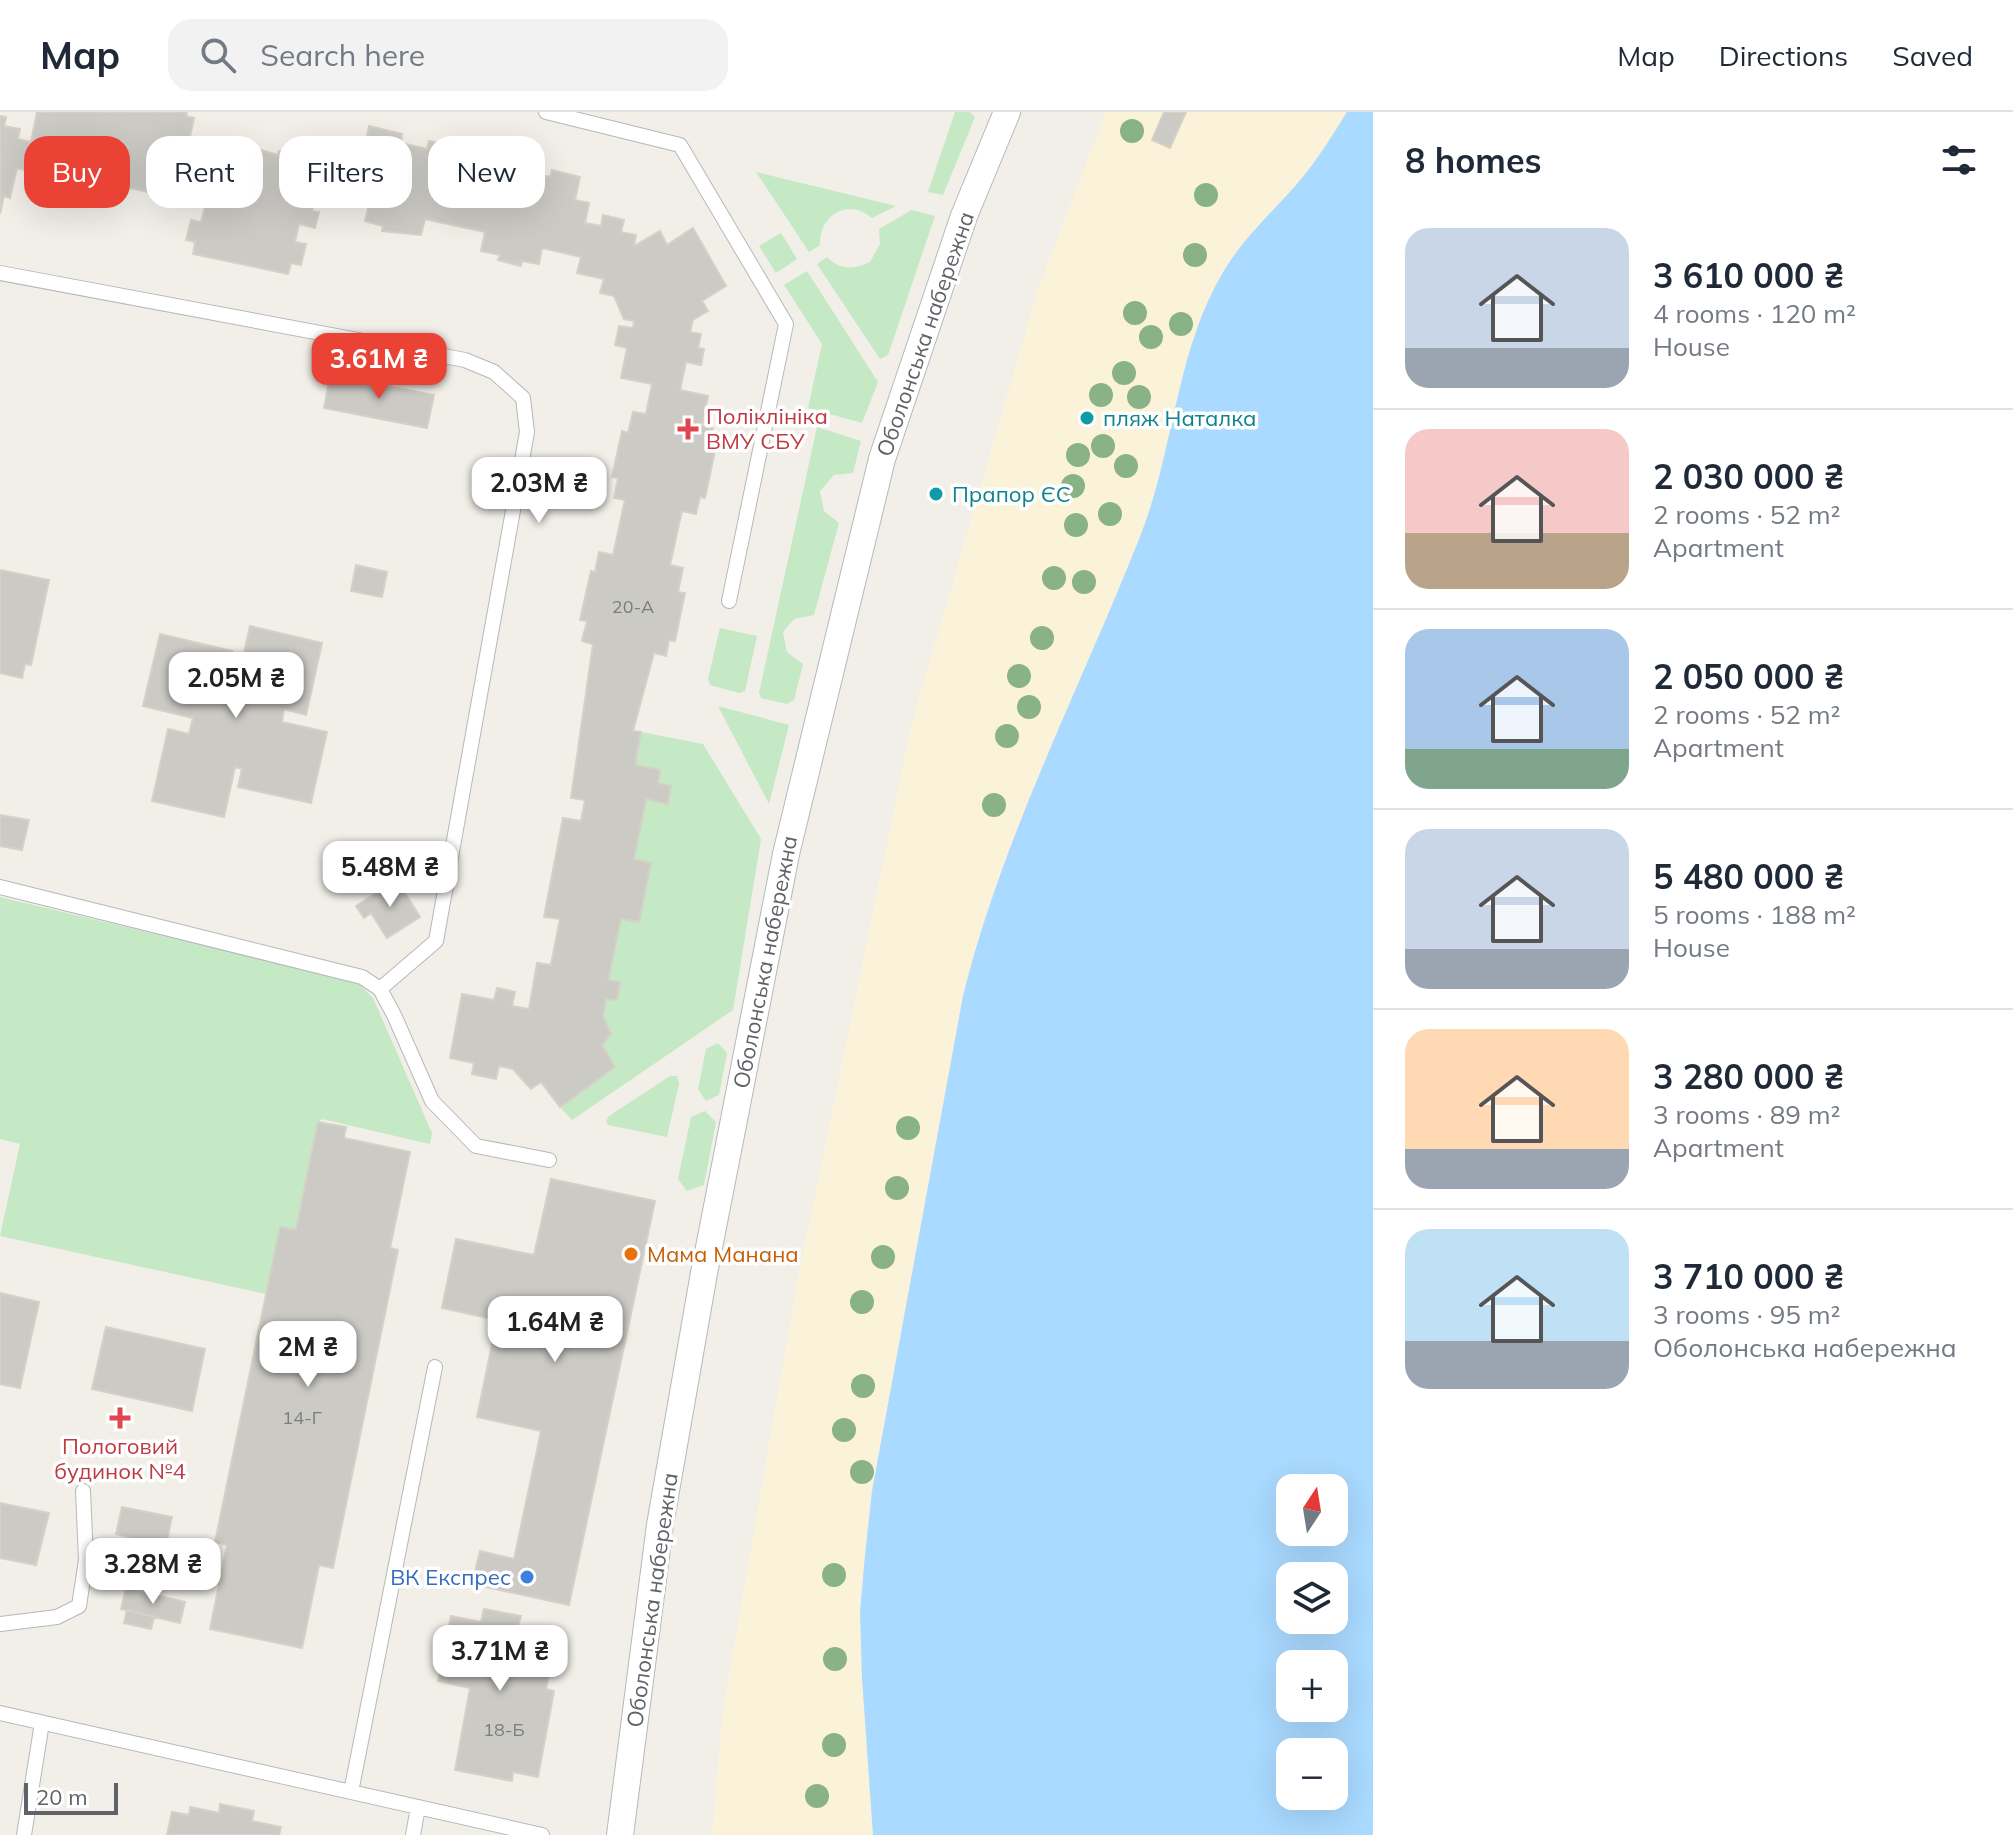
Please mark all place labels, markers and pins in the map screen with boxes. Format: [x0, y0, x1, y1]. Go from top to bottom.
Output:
pin: 3.61M ₴ [305, 333, 453, 401]
place label: Поліклініка ВМУ СБУ [706, 402, 828, 455]
place label: пляж Наталка [1103, 404, 1256, 432]
marker: пляж Наталка [1078, 409, 1096, 427]
marker: Поліклініка ВМУ СБУ [677, 418, 699, 440]
pin: 2.03M ₴ [465, 457, 613, 525]
place label: Прапор ЄС [952, 480, 1071, 508]
marker: Прапор ЄС [927, 485, 945, 503]
pin: 2.05M ₴ [162, 652, 310, 720]
pin: 5.48M ₴ [316, 841, 464, 909]
place label: Мама Манана [647, 1240, 799, 1268]
marker: Мама Манана [622, 1245, 640, 1263]
pin: 1.64M ₴ [481, 1296, 629, 1364]
pin: 2M ₴ [261, 1321, 355, 1389]
marker: Пологовий будинок №4 [109, 1407, 131, 1429]
place label: Пологовий будинок №4 [54, 1432, 186, 1485]
pin: 3.28M ₴ [79, 1538, 227, 1606]
place label: ВК Експрес [390, 1563, 511, 1591]
marker: ВК Експрес [518, 1568, 536, 1586]
pin: 3.71M ₴ [426, 1625, 574, 1693]

